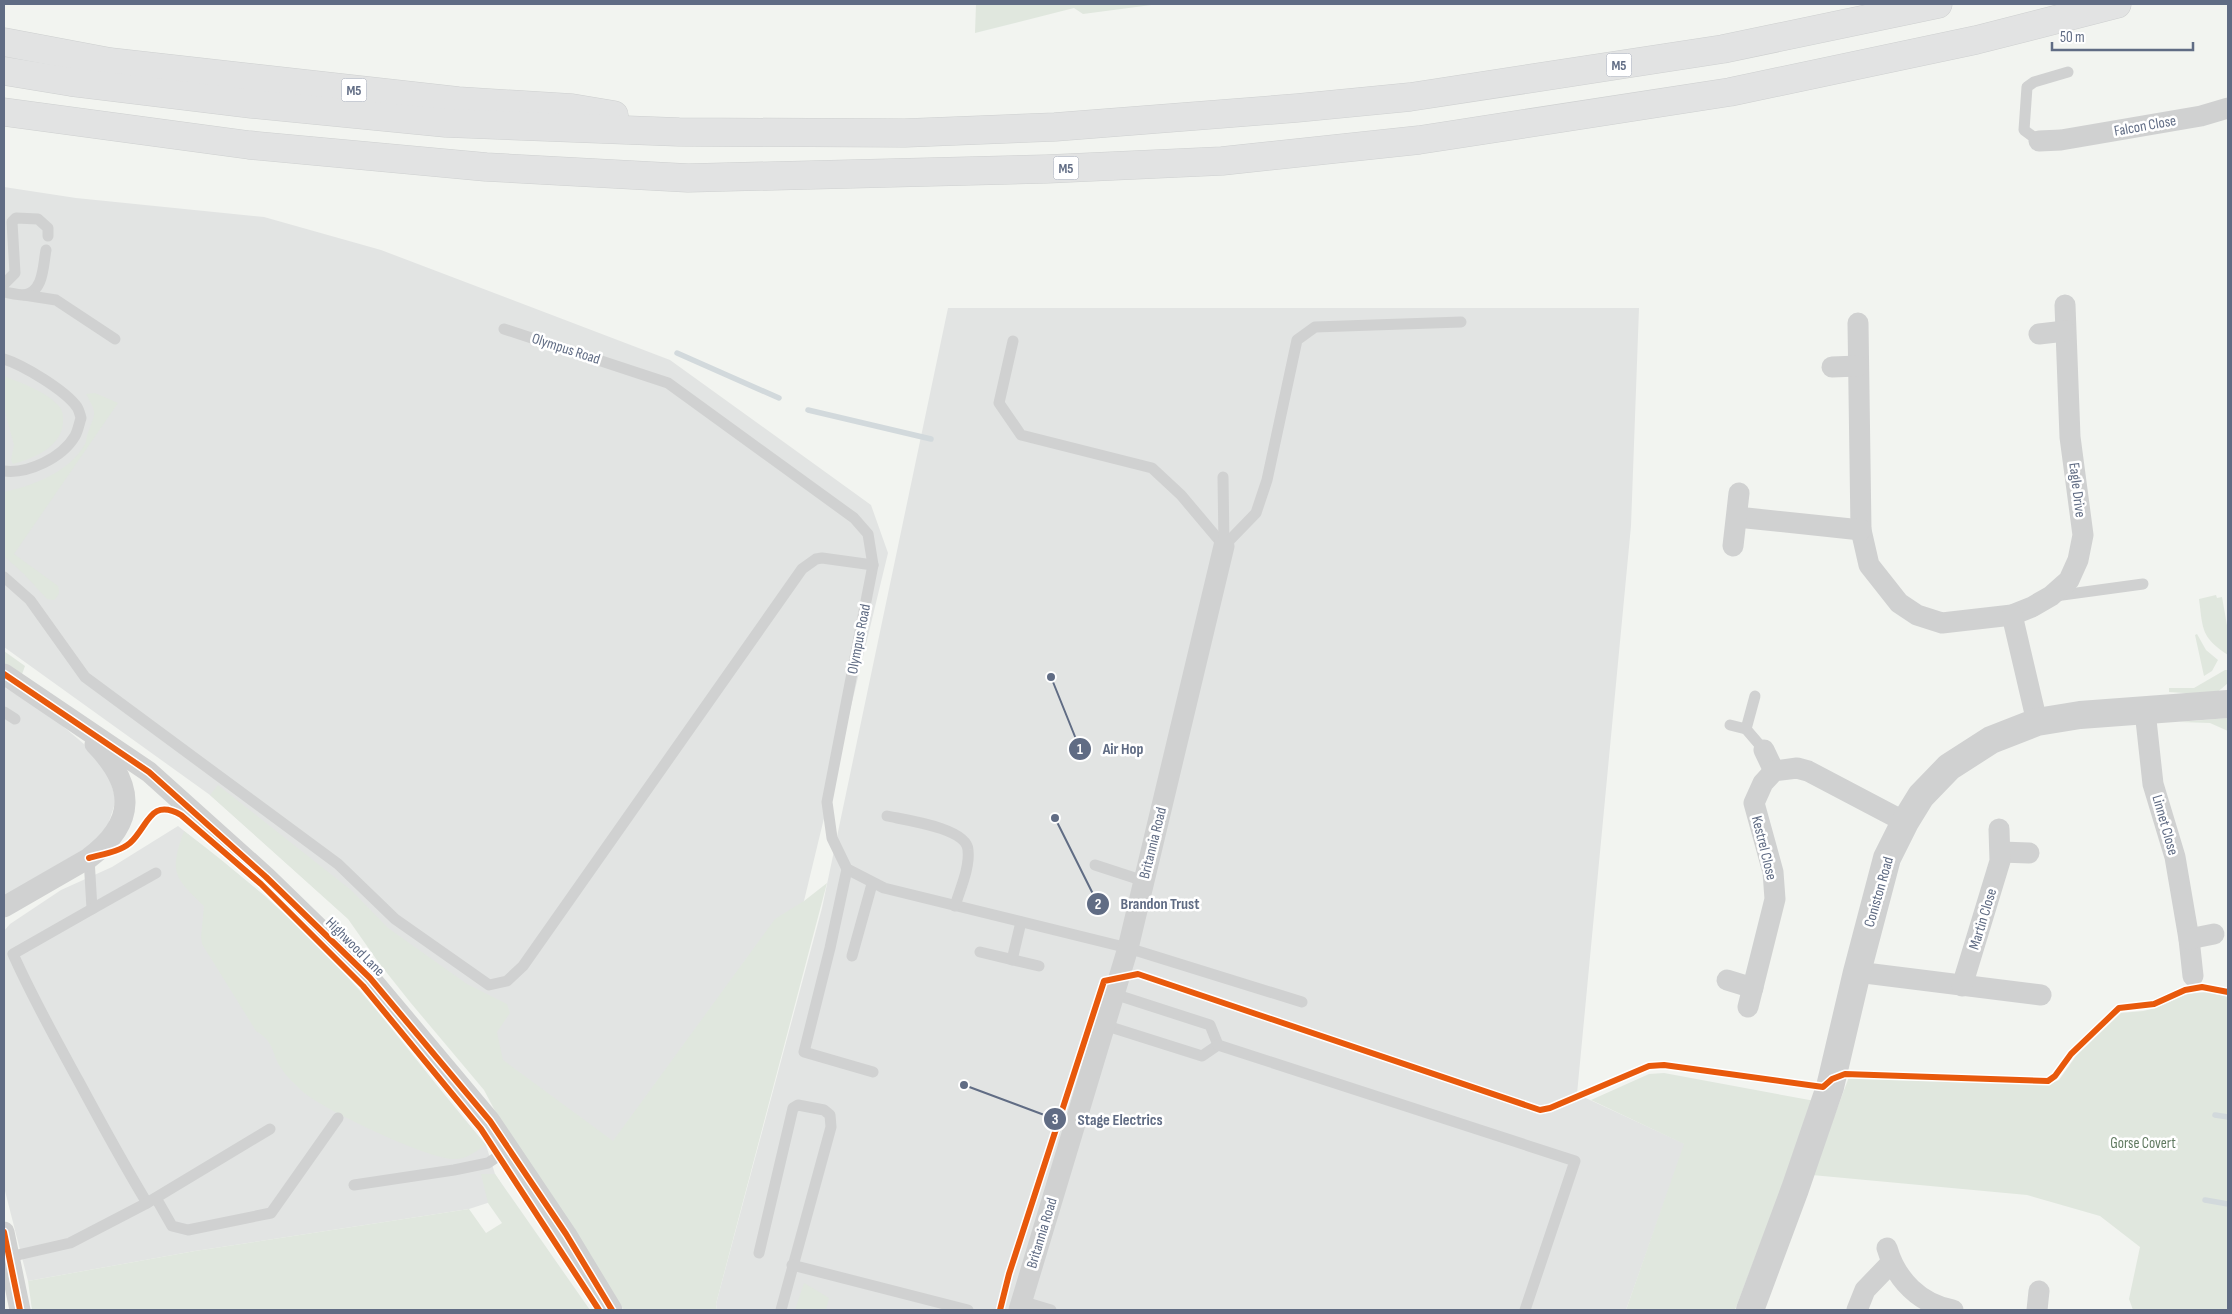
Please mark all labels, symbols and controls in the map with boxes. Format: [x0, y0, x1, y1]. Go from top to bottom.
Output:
scale bar [2052, 20, 2193, 52]
text: 50 m [2060, 28, 2085, 47]
road number: M5 [1606, 54, 1632, 76]
road number: M5 [342, 78, 366, 102]
street label: Falcon Close [2112, 111, 2178, 141]
road number: M5 [1054, 156, 1078, 180]
street label: Olympus Road [529, 329, 603, 369]
street label: Eagle Drive [2064, 461, 2090, 519]
street label: Olympus Road [843, 602, 875, 676]
callout: Air Hop [1068, 733, 1153, 764]
text: 1 [1077, 740, 1083, 759]
text: Air Hop [1102, 740, 1143, 759]
street label: Linnet Close [2147, 793, 2183, 857]
street label: Britannia Road [1135, 805, 1171, 881]
street label: Kestrel Close [1747, 814, 1781, 882]
street label: Coniston Road [1860, 855, 1898, 929]
street label: Martin Close [1965, 886, 2001, 952]
callout: Brandon Trust [1085, 888, 1209, 919]
text: 2 [1095, 895, 1101, 914]
text: Brandon Trust [1120, 895, 1200, 914]
street label: Highwood Lane [321, 913, 389, 981]
callout: Stage Electrics [1042, 1104, 1172, 1135]
text: 3 [1052, 1110, 1059, 1129]
text: Stage Electrics [1077, 1111, 1163, 1130]
park label: Gorse Covert [2110, 1134, 2176, 1153]
street label: Britannia Road [1022, 1195, 1062, 1271]

